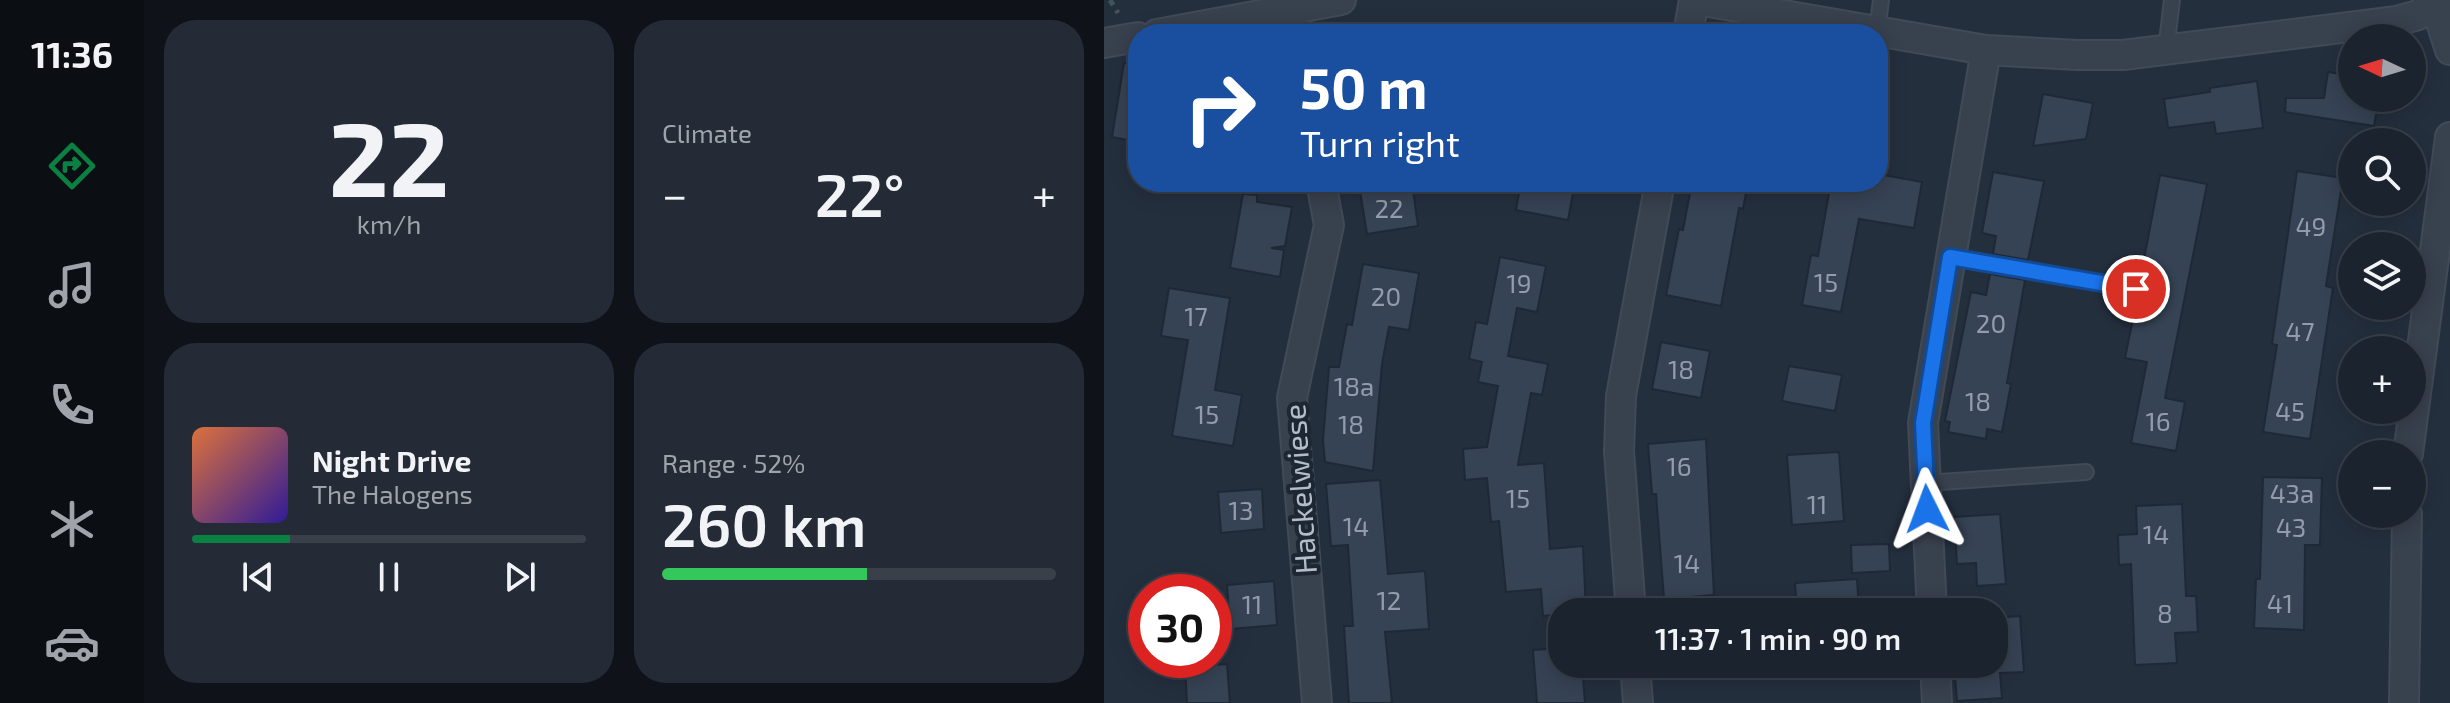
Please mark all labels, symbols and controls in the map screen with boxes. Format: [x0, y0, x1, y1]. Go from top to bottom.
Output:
north arrow [2338, 24, 2426, 112]
map controls [2338, 24, 2426, 528]
text: 11:36 [31, 32, 113, 75]
text: 50 m [1300, 53, 1428, 120]
icon: right [1168, 56, 1272, 160]
text: 22 [329, 93, 449, 218]
text: Climate [662, 117, 752, 148]
text: Turn right [1300, 121, 1460, 164]
button: search [2338, 128, 2426, 216]
icon: directions [44, 138, 100, 194]
text: 22° [815, 157, 905, 229]
text: − [662, 167, 688, 220]
text: + [1032, 167, 1056, 220]
house number: 22 [1374, 192, 1404, 223]
text: km/h [357, 208, 421, 239]
house number: 49 [2296, 210, 2326, 241]
button: layers [2338, 232, 2426, 320]
pin [2102, 255, 2170, 323]
icon: music [44, 257, 100, 313]
house number: 15 [1814, 266, 1838, 297]
house number: 19 [1506, 267, 1532, 298]
icon: arrive [2114, 267, 2158, 311]
house number: 20 [1371, 280, 1401, 311]
house number: 17 [1184, 300, 1208, 331]
house number: 20 [1976, 307, 2006, 338]
house number: 47 [2285, 315, 2315, 346]
button: + [2338, 336, 2426, 424]
house number: 18 [1668, 353, 1694, 384]
house number: 18a [1334, 370, 1374, 401]
icon: phone [44, 377, 100, 433]
house number: 18 [1965, 385, 1991, 416]
house number: 45 [2275, 395, 2305, 426]
house number: 15 [1195, 398, 1219, 429]
street label: Hackelwiese [1275, 403, 1323, 575]
house number: 16 [2145, 405, 2171, 436]
house number: 18 [1338, 408, 1364, 439]
button: − [2338, 440, 2426, 528]
text: Night Drive [312, 442, 471, 478]
text: Range · 52% [662, 447, 805, 478]
house number: 16 [1666, 450, 1692, 481]
position arrow [1885, 467, 1969, 551]
house number: 43a [2270, 477, 2314, 508]
text: The Halogens [312, 478, 473, 509]
house number: 15 [1506, 482, 1530, 513]
text: 260 km [662, 487, 867, 559]
house number: 11 [1807, 488, 1827, 519]
house number: 13 [1229, 494, 1253, 525]
icon: climate [44, 496, 100, 552]
house number: 14 [1343, 510, 1369, 541]
house number: 43 [2276, 511, 2306, 542]
house number: 14 [2143, 518, 2169, 549]
house number: 14 [1674, 547, 1700, 578]
icon: previous [236, 555, 280, 599]
icon: pause [367, 555, 411, 599]
icon: next [498, 555, 542, 599]
speed limit sign: 30 [1128, 574, 1232, 678]
house number: 12 [1377, 584, 1401, 615]
house number: 41 [2267, 587, 2293, 618]
house number: 11 [1242, 588, 1262, 619]
house number: 8 [2157, 597, 2173, 628]
icon: car [44, 615, 100, 671]
text: 11:37 · 1 min · 90 m [1655, 620, 1901, 656]

